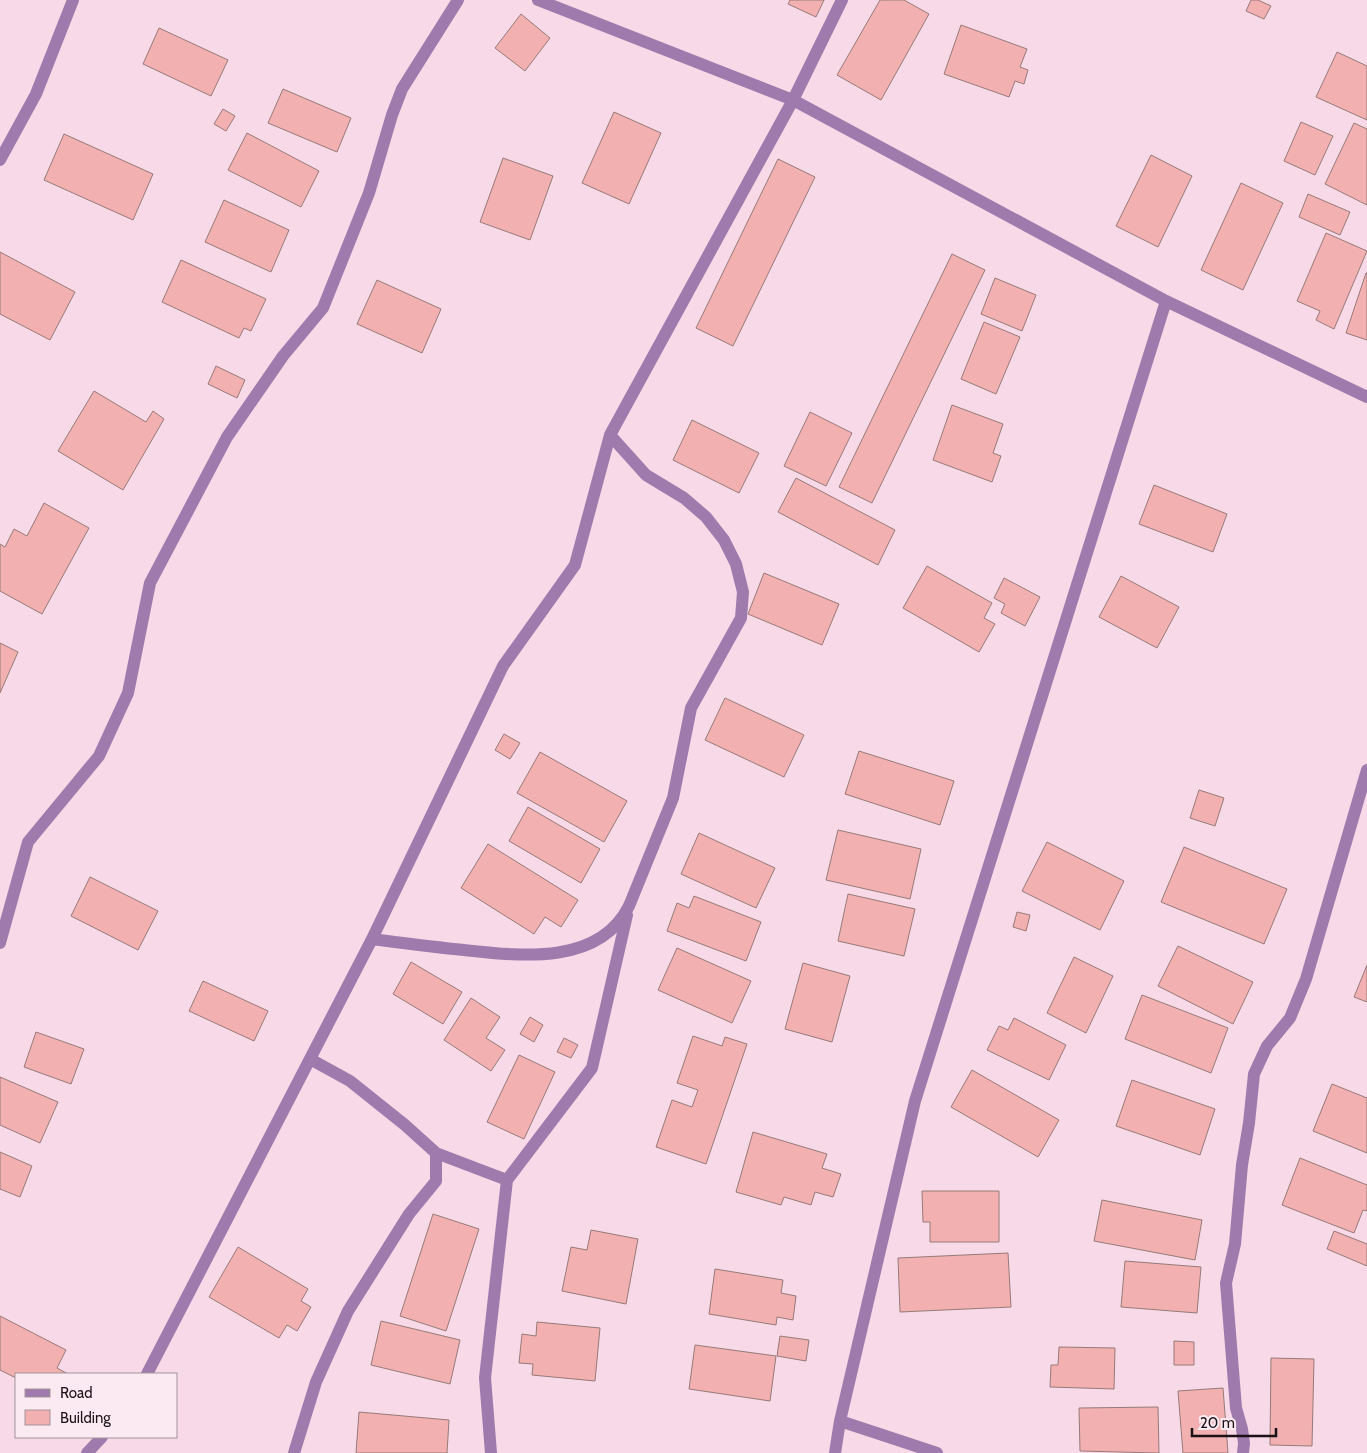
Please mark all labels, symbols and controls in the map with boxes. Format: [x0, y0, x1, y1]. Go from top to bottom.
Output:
legend [15, 1373, 178, 1438]
text: Road [60, 1384, 93, 1402]
scale bar [1192, 1406, 1276, 1438]
text: Building [60, 1409, 111, 1427]
text: 20 m [1200, 1414, 1235, 1432]

